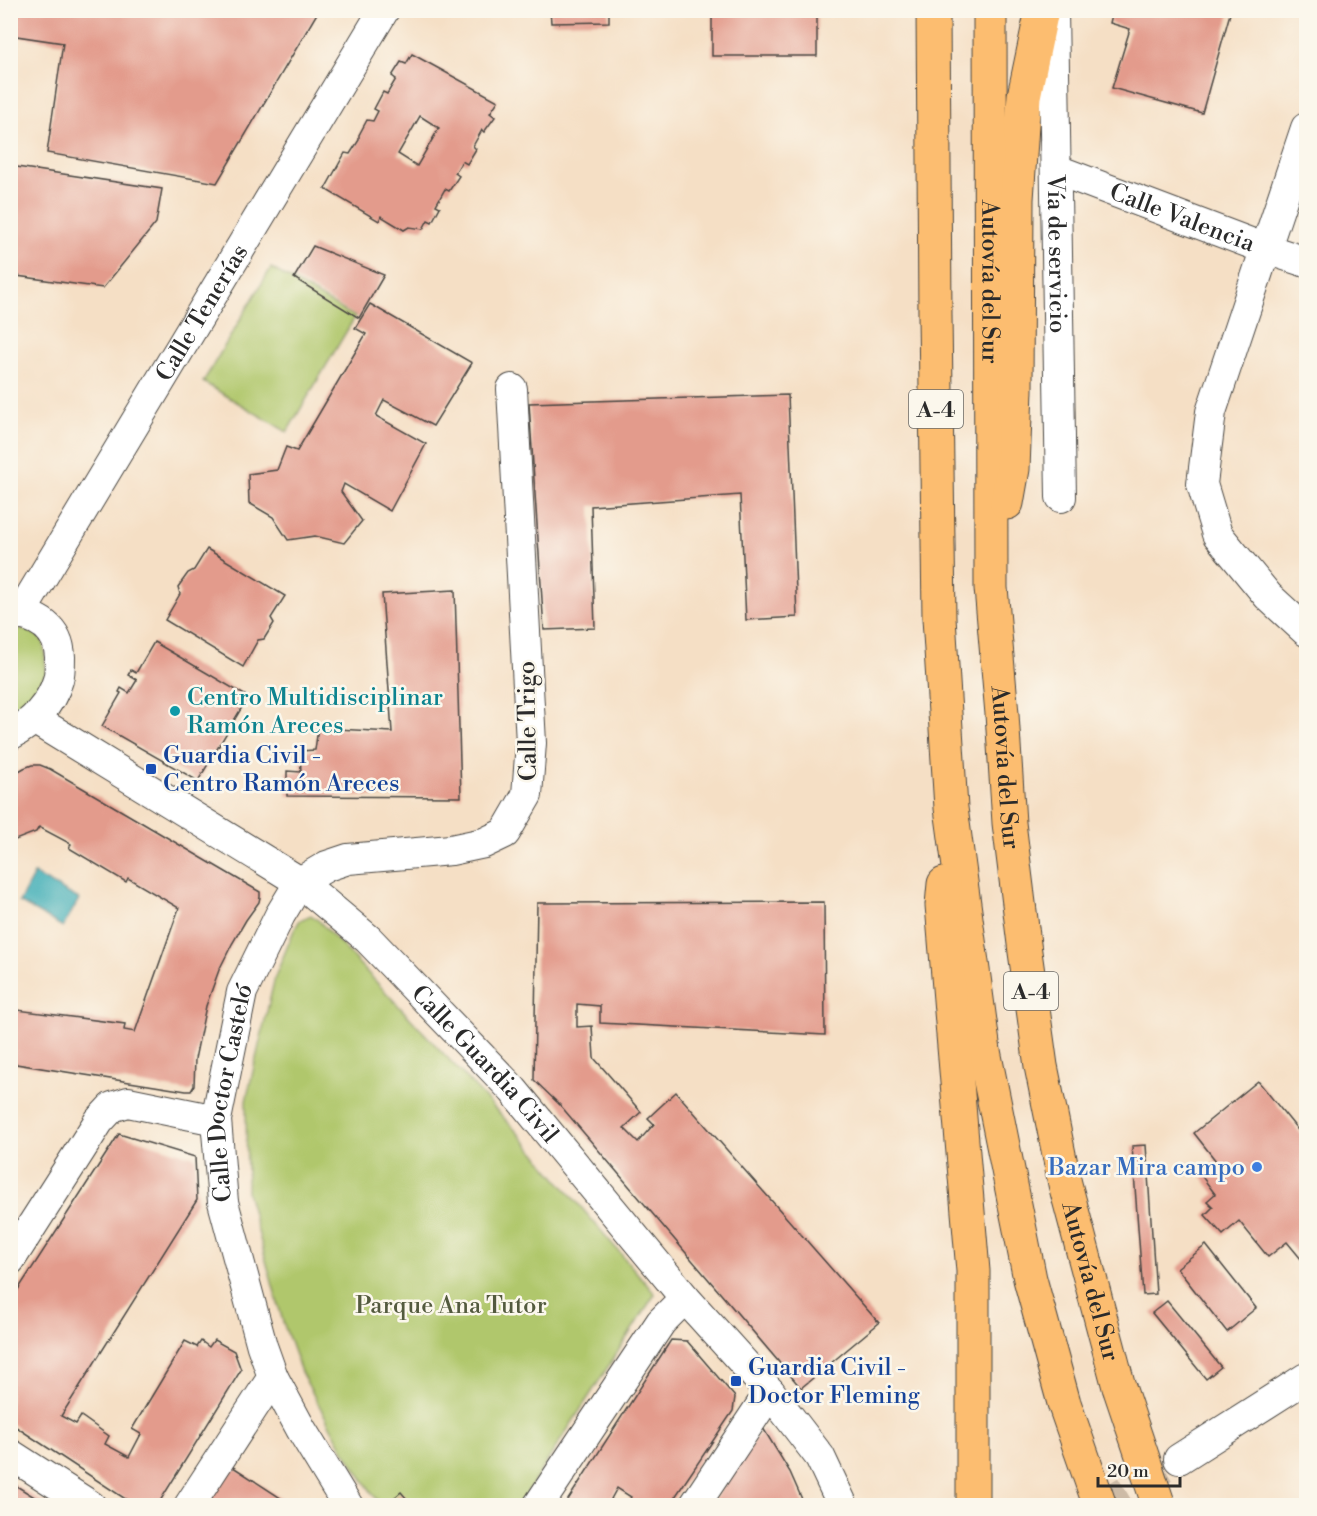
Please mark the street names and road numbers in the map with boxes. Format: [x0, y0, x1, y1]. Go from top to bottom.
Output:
street label: Vía de servicio [1040, 173, 1072, 334]
street label: Calle Valencia [1105, 177, 1260, 260]
street label: Autovía del Sur [974, 199, 1005, 364]
street label: Calle Tenerías [150, 239, 255, 387]
road number: A-4 [909, 390, 963, 428]
street label: Calle Trigo [512, 660, 544, 781]
street label: Autovía del Sur [984, 683, 1026, 851]
road number: A-4 [1004, 972, 1058, 1010]
street label: Calle Doctor Casteló [202, 978, 260, 1203]
street label: Calle Guardia Civil [405, 979, 564, 1149]
street label: Autovía del Sur [1054, 1198, 1125, 1365]

